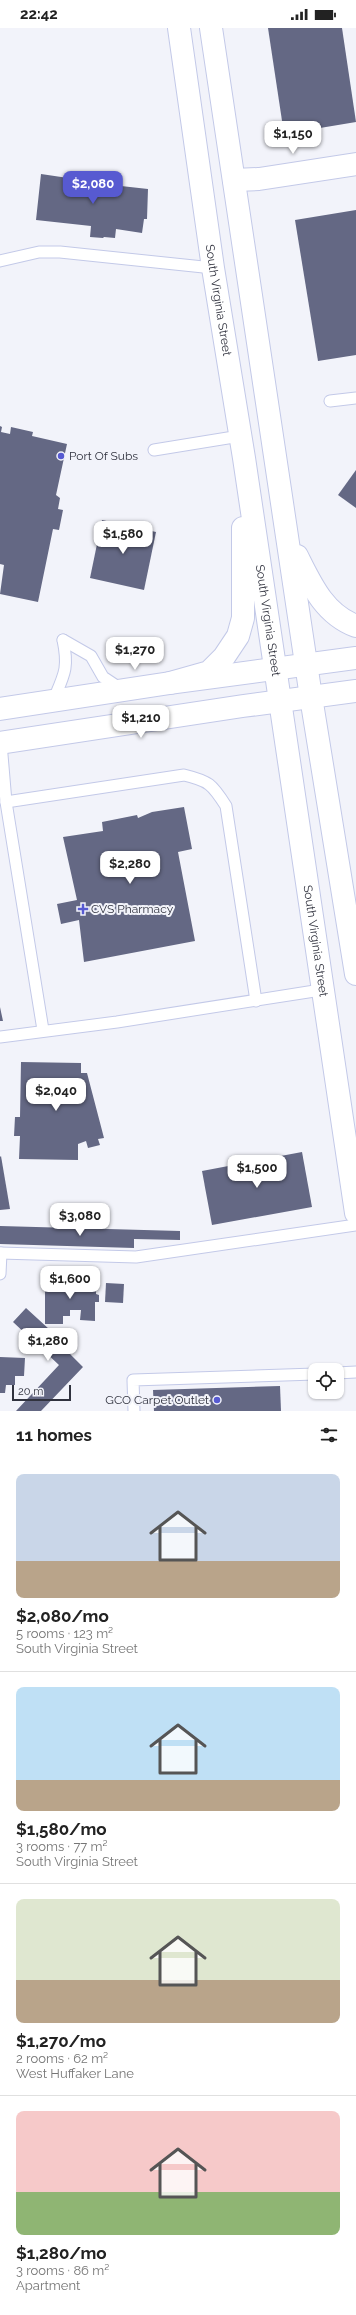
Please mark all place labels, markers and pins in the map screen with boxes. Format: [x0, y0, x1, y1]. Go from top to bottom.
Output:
pin: $1,150 [260, 121, 326, 155]
pin: $2,080 [60, 171, 126, 205]
place label: Port Of Subs [69, 449, 138, 463]
marker: Port Of Subs [56, 451, 66, 461]
pin: $1,580 [90, 521, 156, 555]
pin: $1,270 [102, 637, 168, 671]
pin: $1,210 [108, 705, 174, 739]
pin: $2,280 [97, 851, 163, 885]
place label: CVS Pharmacy [91, 902, 174, 916]
marker: CVS Pharmacy [78, 904, 88, 914]
pin: $2,040 [23, 1078, 89, 1112]
pin: $1,500 [224, 1155, 290, 1189]
pin: $3,080 [47, 1203, 113, 1237]
pin: $1,600 [37, 1266, 103, 1300]
pin: $1,280 [15, 1328, 81, 1362]
place label: GCO Carpet Outlet [105, 1393, 209, 1407]
marker: GCO Carpet Outlet [212, 1395, 222, 1405]

